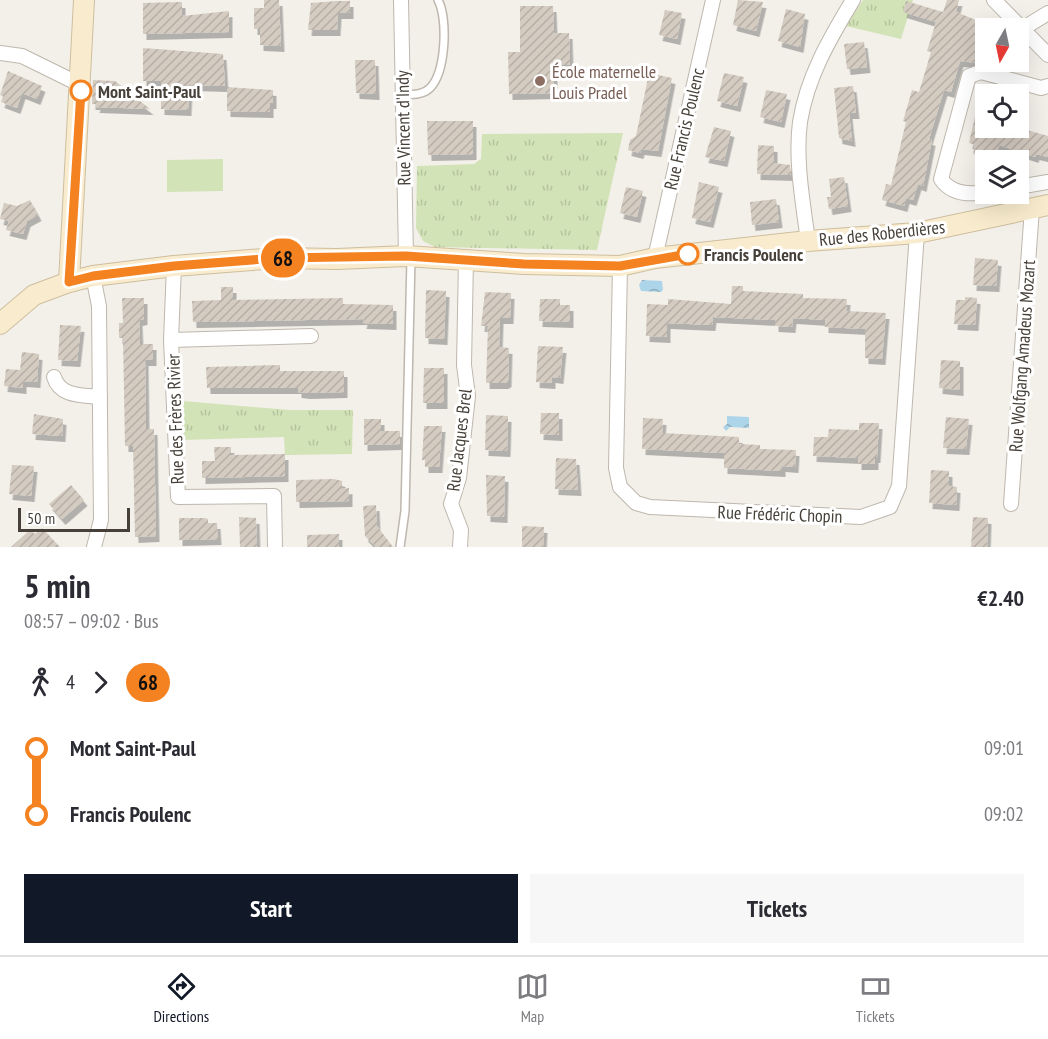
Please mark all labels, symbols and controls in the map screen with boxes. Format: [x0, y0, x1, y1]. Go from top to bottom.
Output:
north arrow [975, 18, 1029, 72]
map controls [975, 18, 1029, 204]
place label: École maternelle Louis Pradel [552, 60, 656, 104]
street label: Rue Francis Poulenc [659, 65, 709, 192]
street label: Rue Vincent d'Indy [390, 70, 416, 186]
marker: École maternelle Louis Pradel [533, 74, 547, 88]
marker: Mont Saint-Paul [70, 80, 92, 102]
place label: Mont Saint-Paul [98, 80, 202, 103]
button: locate [975, 84, 1029, 138]
button: layers [975, 150, 1029, 204]
street label: Rue des Roberdières [818, 215, 946, 251]
line badge: 68 [256, 238, 310, 278]
marker: Francis Poulenc [677, 243, 699, 265]
place label: Francis Poulenc [704, 243, 804, 266]
text: 68 [273, 245, 293, 272]
street label: Rue Wolfgang Amadeus Mozart [1004, 259, 1040, 453]
street label: Rue des Frères Rivier [161, 353, 189, 485]
street label: Rue Jacques Brel [441, 387, 477, 493]
street label: Rue Frédéric Chopin [717, 500, 843, 528]
scale bar [18, 505, 130, 532]
text: 50 m [27, 508, 55, 528]
text: 5 min [24, 564, 91, 607]
text: €2.40 [977, 584, 1024, 612]
text: 08:57 – 09:02 · Bus [24, 608, 159, 634]
icon: walk [24, 666, 57, 699]
icon: forward [84, 666, 117, 699]
text: 4 [66, 669, 75, 695]
text: 68 [138, 669, 158, 696]
text: Mont Saint-Paul [70, 734, 196, 762]
text: 09:01 [984, 735, 1024, 761]
text: Francis Poulenc [70, 800, 191, 828]
text: 09:02 [984, 801, 1024, 827]
button: Start [24, 874, 518, 943]
button: Tickets [530, 874, 1024, 943]
tab: Directions [153, 970, 209, 1026]
tab: Map [516, 970, 549, 1026]
tab: Tickets [856, 970, 895, 1026]

